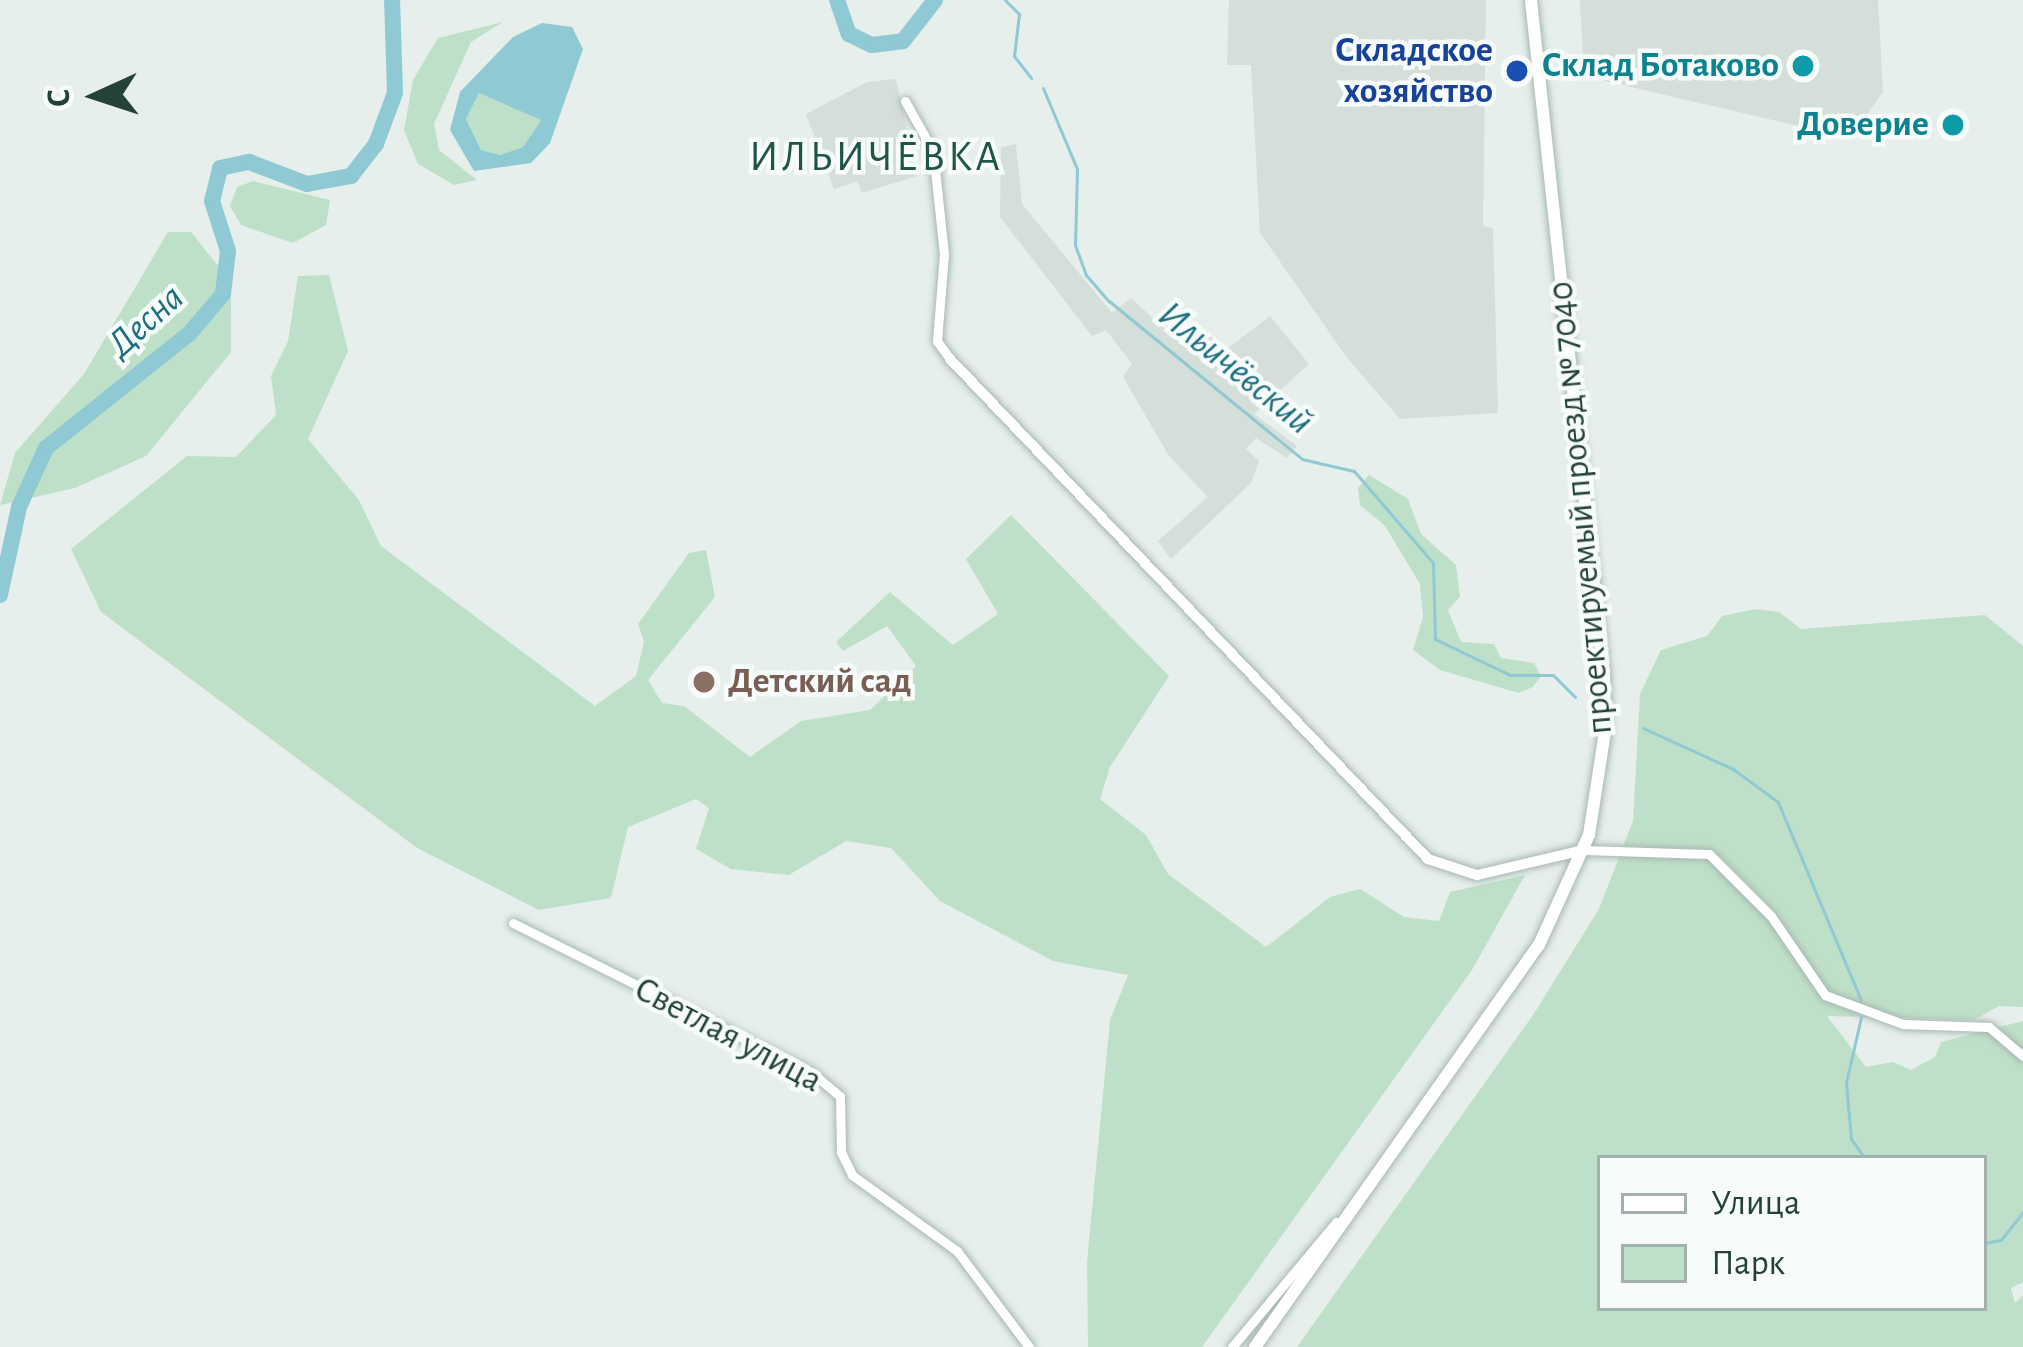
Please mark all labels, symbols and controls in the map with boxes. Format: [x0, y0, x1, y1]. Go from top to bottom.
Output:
place label: Складское хозяйство [1335, 28, 1493, 113]
north arrow [36, 36, 156, 156]
place label: Склад Ботаково [1542, 44, 1779, 88]
marker: Склад Ботаково [1790, 53, 1816, 79]
marker: Складское хозяйство [1504, 58, 1530, 84]
text: С [43, 88, 77, 108]
place label: Доверие [1797, 103, 1929, 147]
marker: Доверие [1940, 112, 1966, 138]
district label: ИЛЬИЧЁВКА [749, 132, 1003, 182]
water label: Десна [98, 275, 194, 369]
street label: проектируемый проезд № 7040 [1540, 280, 1622, 736]
water label: Ильичёвский [1148, 292, 1322, 446]
place label: Детский сад [728, 660, 912, 704]
marker: Детский сад [691, 669, 717, 695]
street label: Светлая улица [627, 968, 829, 1102]
legend [1597, 1155, 1987, 1311]
text: Улица [1711, 1185, 1800, 1221]
text: Парк [1711, 1245, 1785, 1281]

